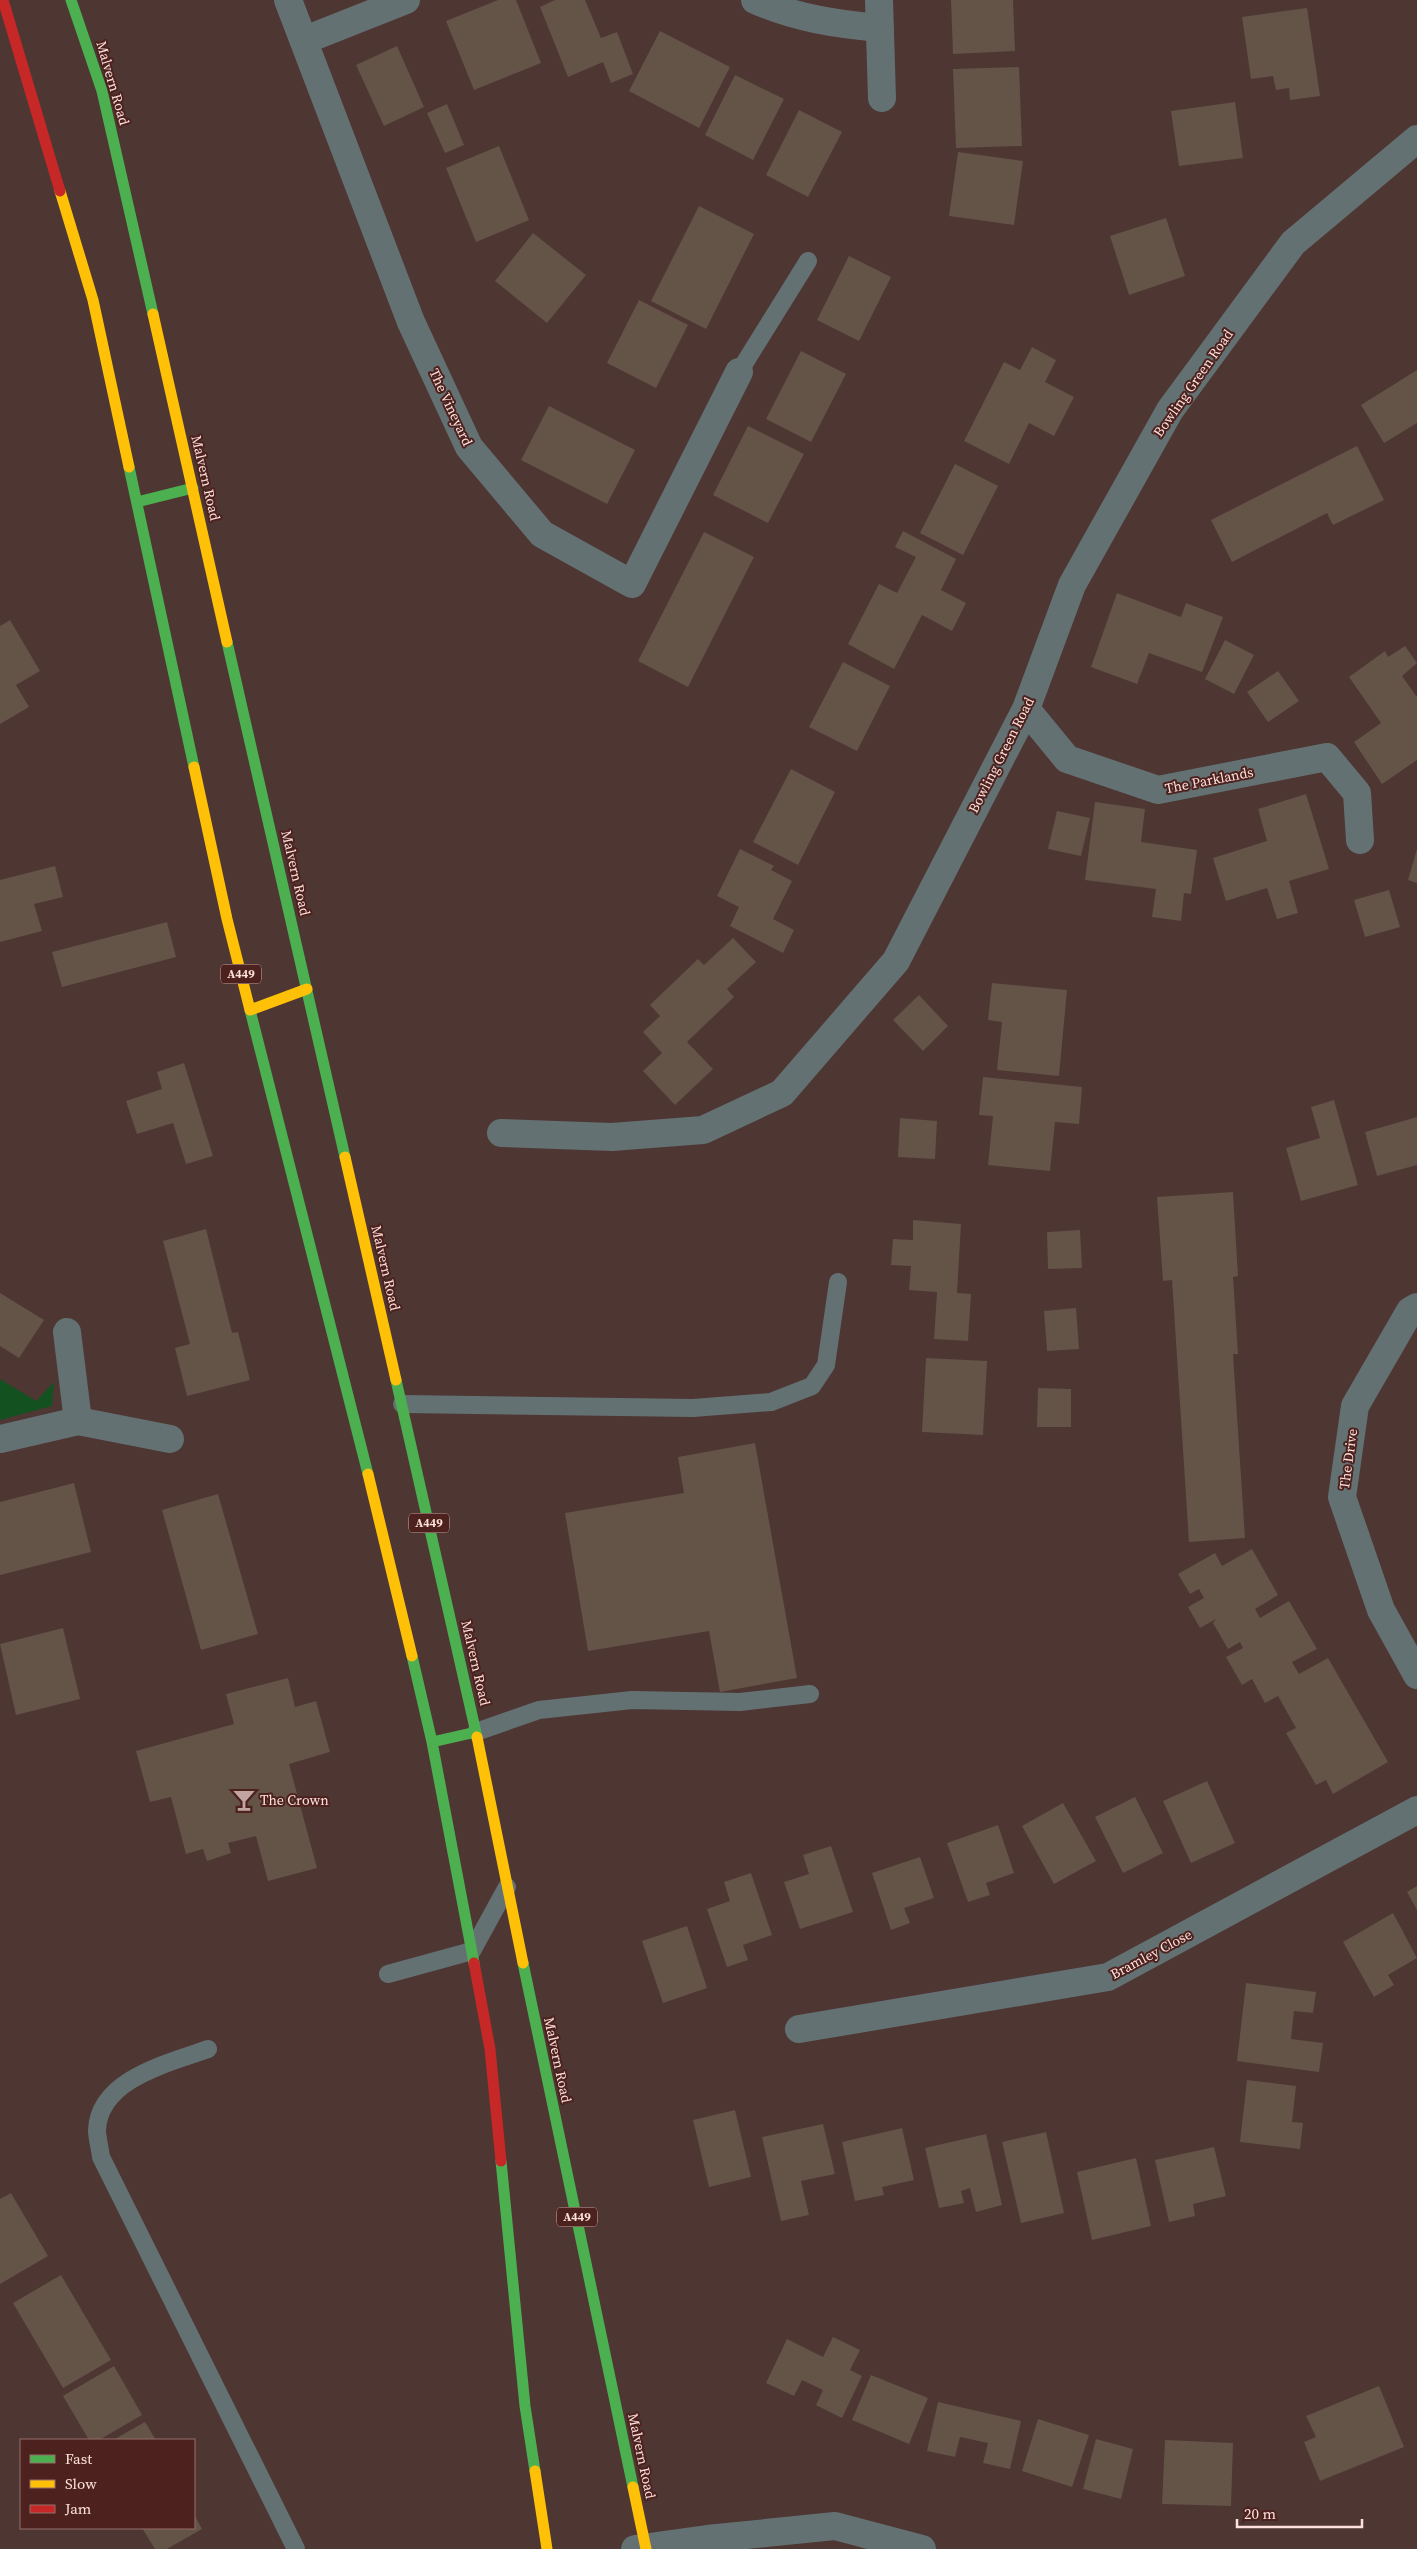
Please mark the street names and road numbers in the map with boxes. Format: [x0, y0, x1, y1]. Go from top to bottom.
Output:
street label: Malvern Road [91, 39, 135, 128]
street label: Bowling Green Road [1148, 325, 1238, 441]
street label: The Vineyard [424, 365, 478, 449]
street label: Malvern Road [186, 433, 226, 523]
street label: Bowling Green Road [963, 694, 1039, 816]
street label: The Parklands [1163, 762, 1255, 798]
street label: Malvern Road [276, 828, 316, 918]
road number: A449 [221, 964, 261, 984]
street label: Malvern Road [366, 1223, 406, 1313]
street label: The Drive [1334, 1427, 1362, 1491]
road number: A449 [409, 1514, 449, 1532]
street label: Malvern Road [456, 1618, 496, 1708]
street label: Bramley Close [1107, 1924, 1195, 1984]
street label: Malvern Road [539, 2015, 577, 2105]
road number: A449 [557, 2208, 597, 2226]
street label: Malvern Road [623, 2411, 661, 2501]

